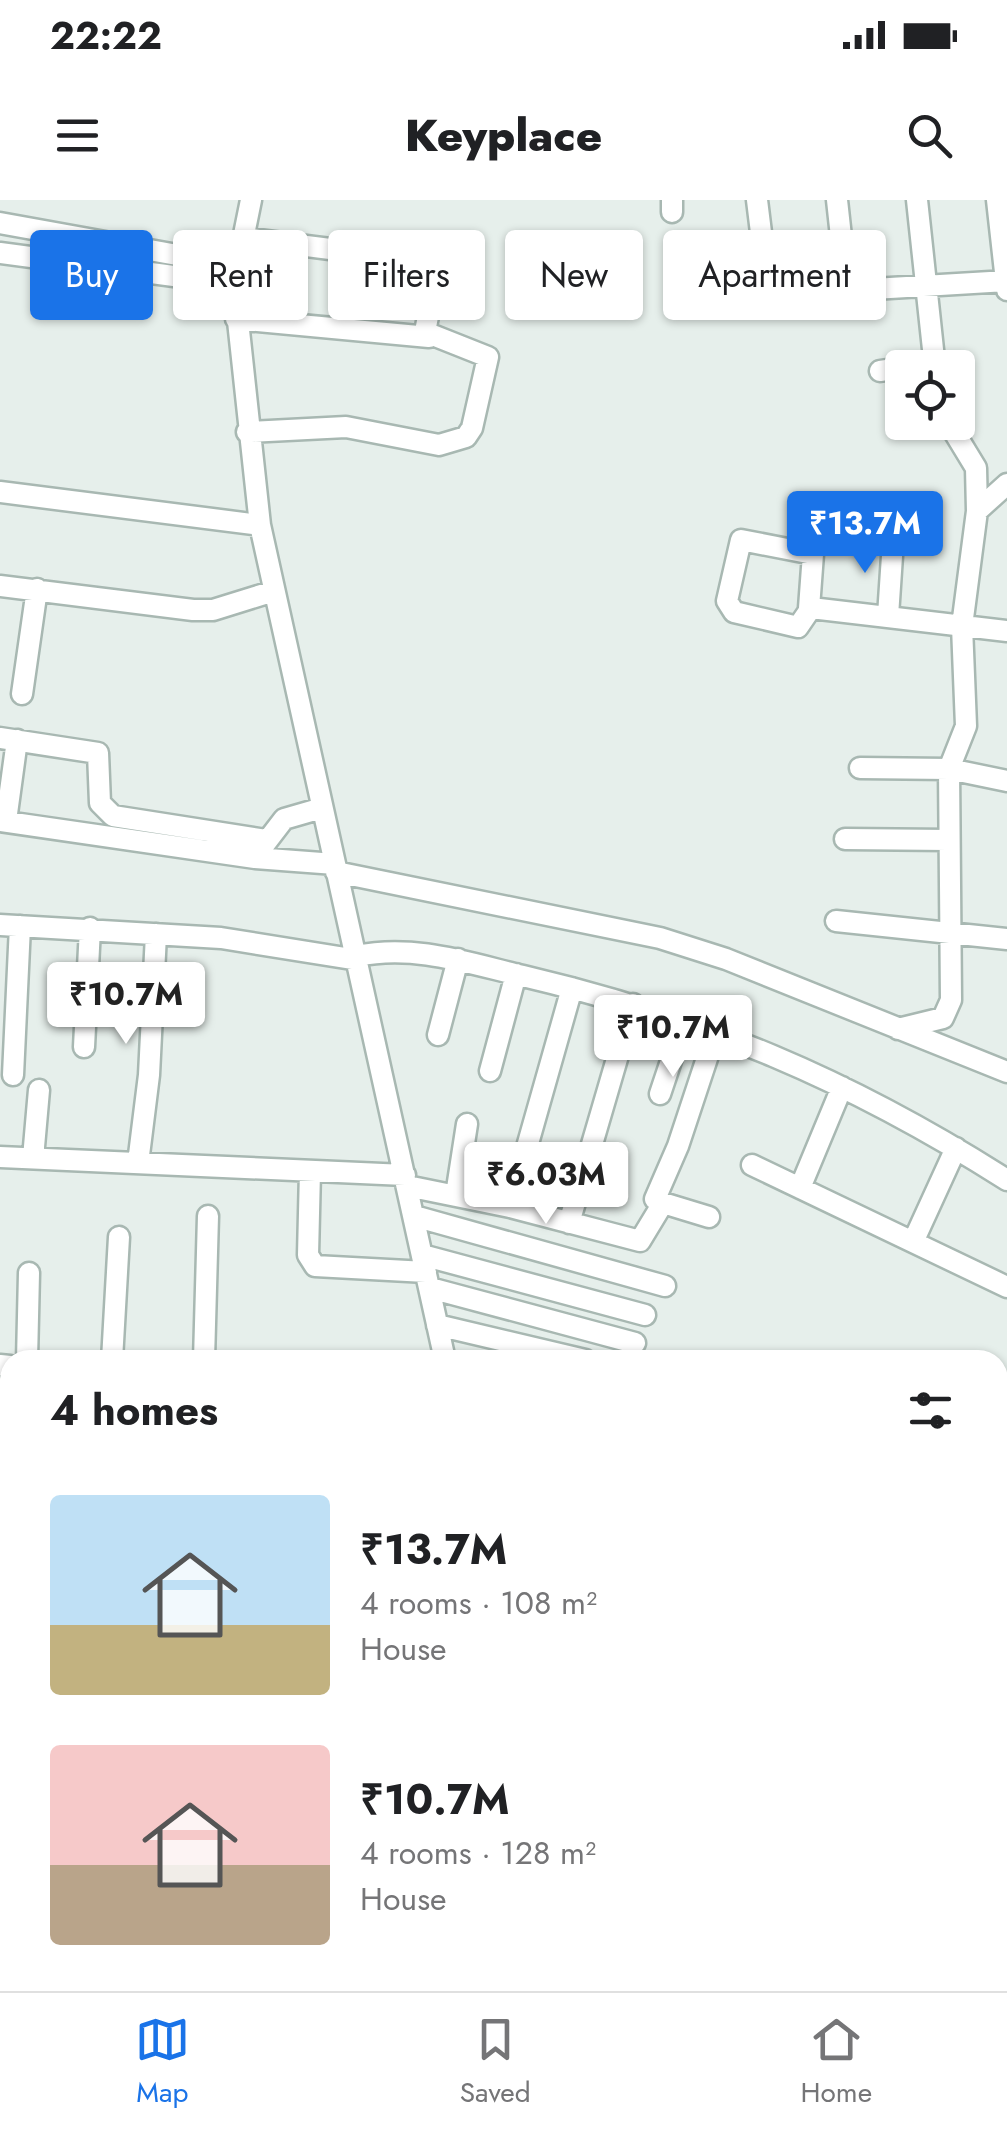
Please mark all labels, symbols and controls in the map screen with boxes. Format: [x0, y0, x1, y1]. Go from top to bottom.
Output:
text: 22:22 [50, 8, 162, 63]
text: Keyplace [405, 103, 602, 168]
icon: menu [50, 108, 105, 163]
icon: search [902, 108, 957, 163]
chip: Buy [30, 230, 153, 320]
chip: Rent [173, 230, 308, 320]
chip: Filters [328, 230, 485, 320]
chip: New [505, 230, 643, 320]
chip: Apartment [663, 230, 886, 320]
map controls [885, 350, 975, 440]
button: locate [885, 350, 975, 440]
pin: ₹13.7M [784, 491, 946, 576]
text: ₹13.7M [809, 500, 921, 546]
pin: ₹10.7M [45, 962, 207, 1047]
text: ₹10.7M [69, 971, 183, 1017]
pin: ₹10.7M [592, 995, 754, 1080]
text: ₹10.7M [616, 1004, 730, 1050]
pin: ₹6.03M [465, 1142, 627, 1227]
text: ₹6.03M [486, 1151, 606, 1197]
text: 4 homes [50, 1380, 218, 1441]
icon: filters [903, 1383, 958, 1438]
text: ₹13.7M [360, 1519, 507, 1580]
icon: home [130, 1535, 250, 1655]
text: 4 rooms · 108 m² [360, 1580, 597, 1626]
text: House [360, 1626, 447, 1672]
text: ₹10.7M [360, 1769, 509, 1830]
icon: home [130, 1785, 250, 1905]
text: 4 rooms · 128 m² [360, 1830, 596, 1876]
text: House [360, 1876, 447, 1922]
tab: Map [135, 2012, 190, 2113]
tab: Saved [460, 2012, 531, 2113]
tab: Home [800, 2012, 872, 2113]

